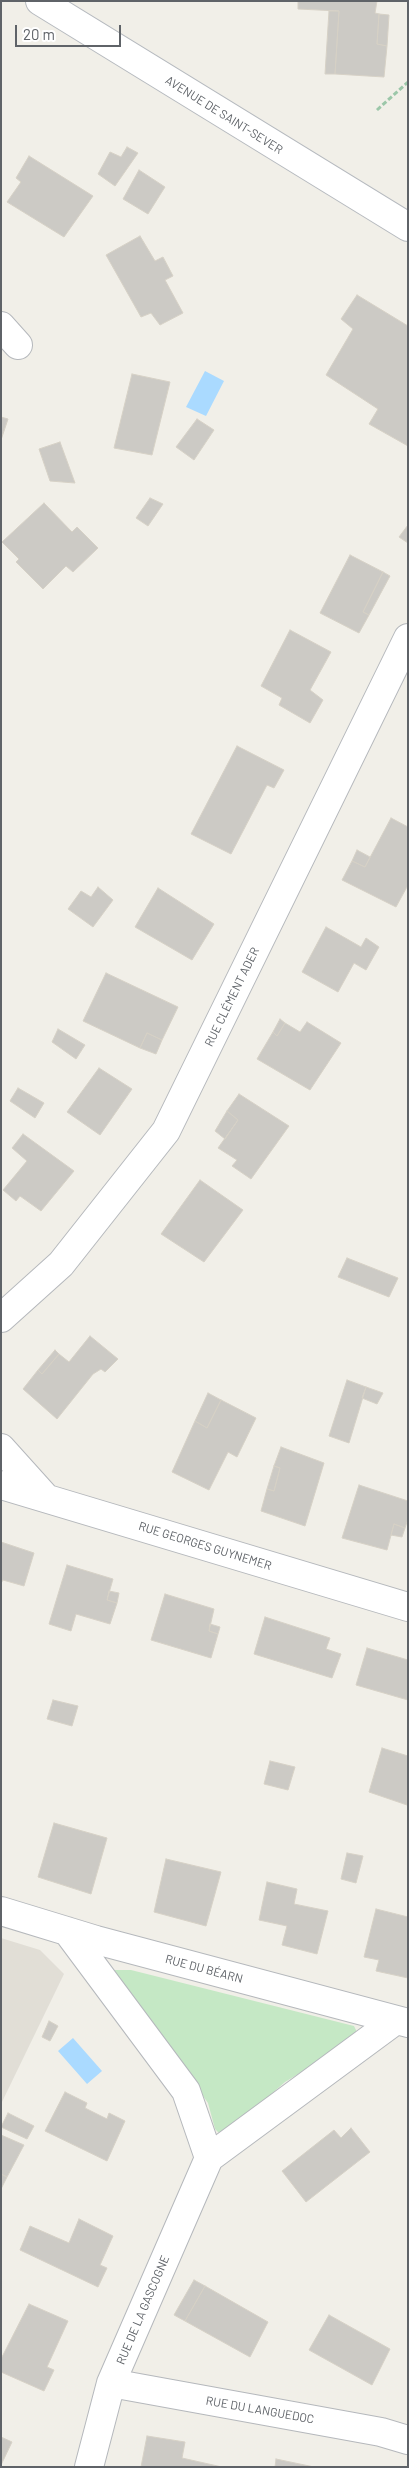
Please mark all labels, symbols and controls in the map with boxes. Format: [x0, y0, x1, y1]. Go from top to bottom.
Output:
scale bar [18, 15, 124, 47]
text: 20 m [23, 25, 55, 43]
street label: AVENUE DE SAINT-SEVER [163, 73, 285, 157]
street label: RUE CLÉMENT ADER [202, 945, 262, 1049]
street label: RUE GEORGES GUYNEMER [137, 1519, 273, 1573]
street label: RUE DU BÉARN [164, 1952, 244, 1986]
street label: RUE DE LA GASCOGNE [113, 2253, 173, 2367]
street label: RUE DU LANGUEDOC [205, 2393, 315, 2427]

